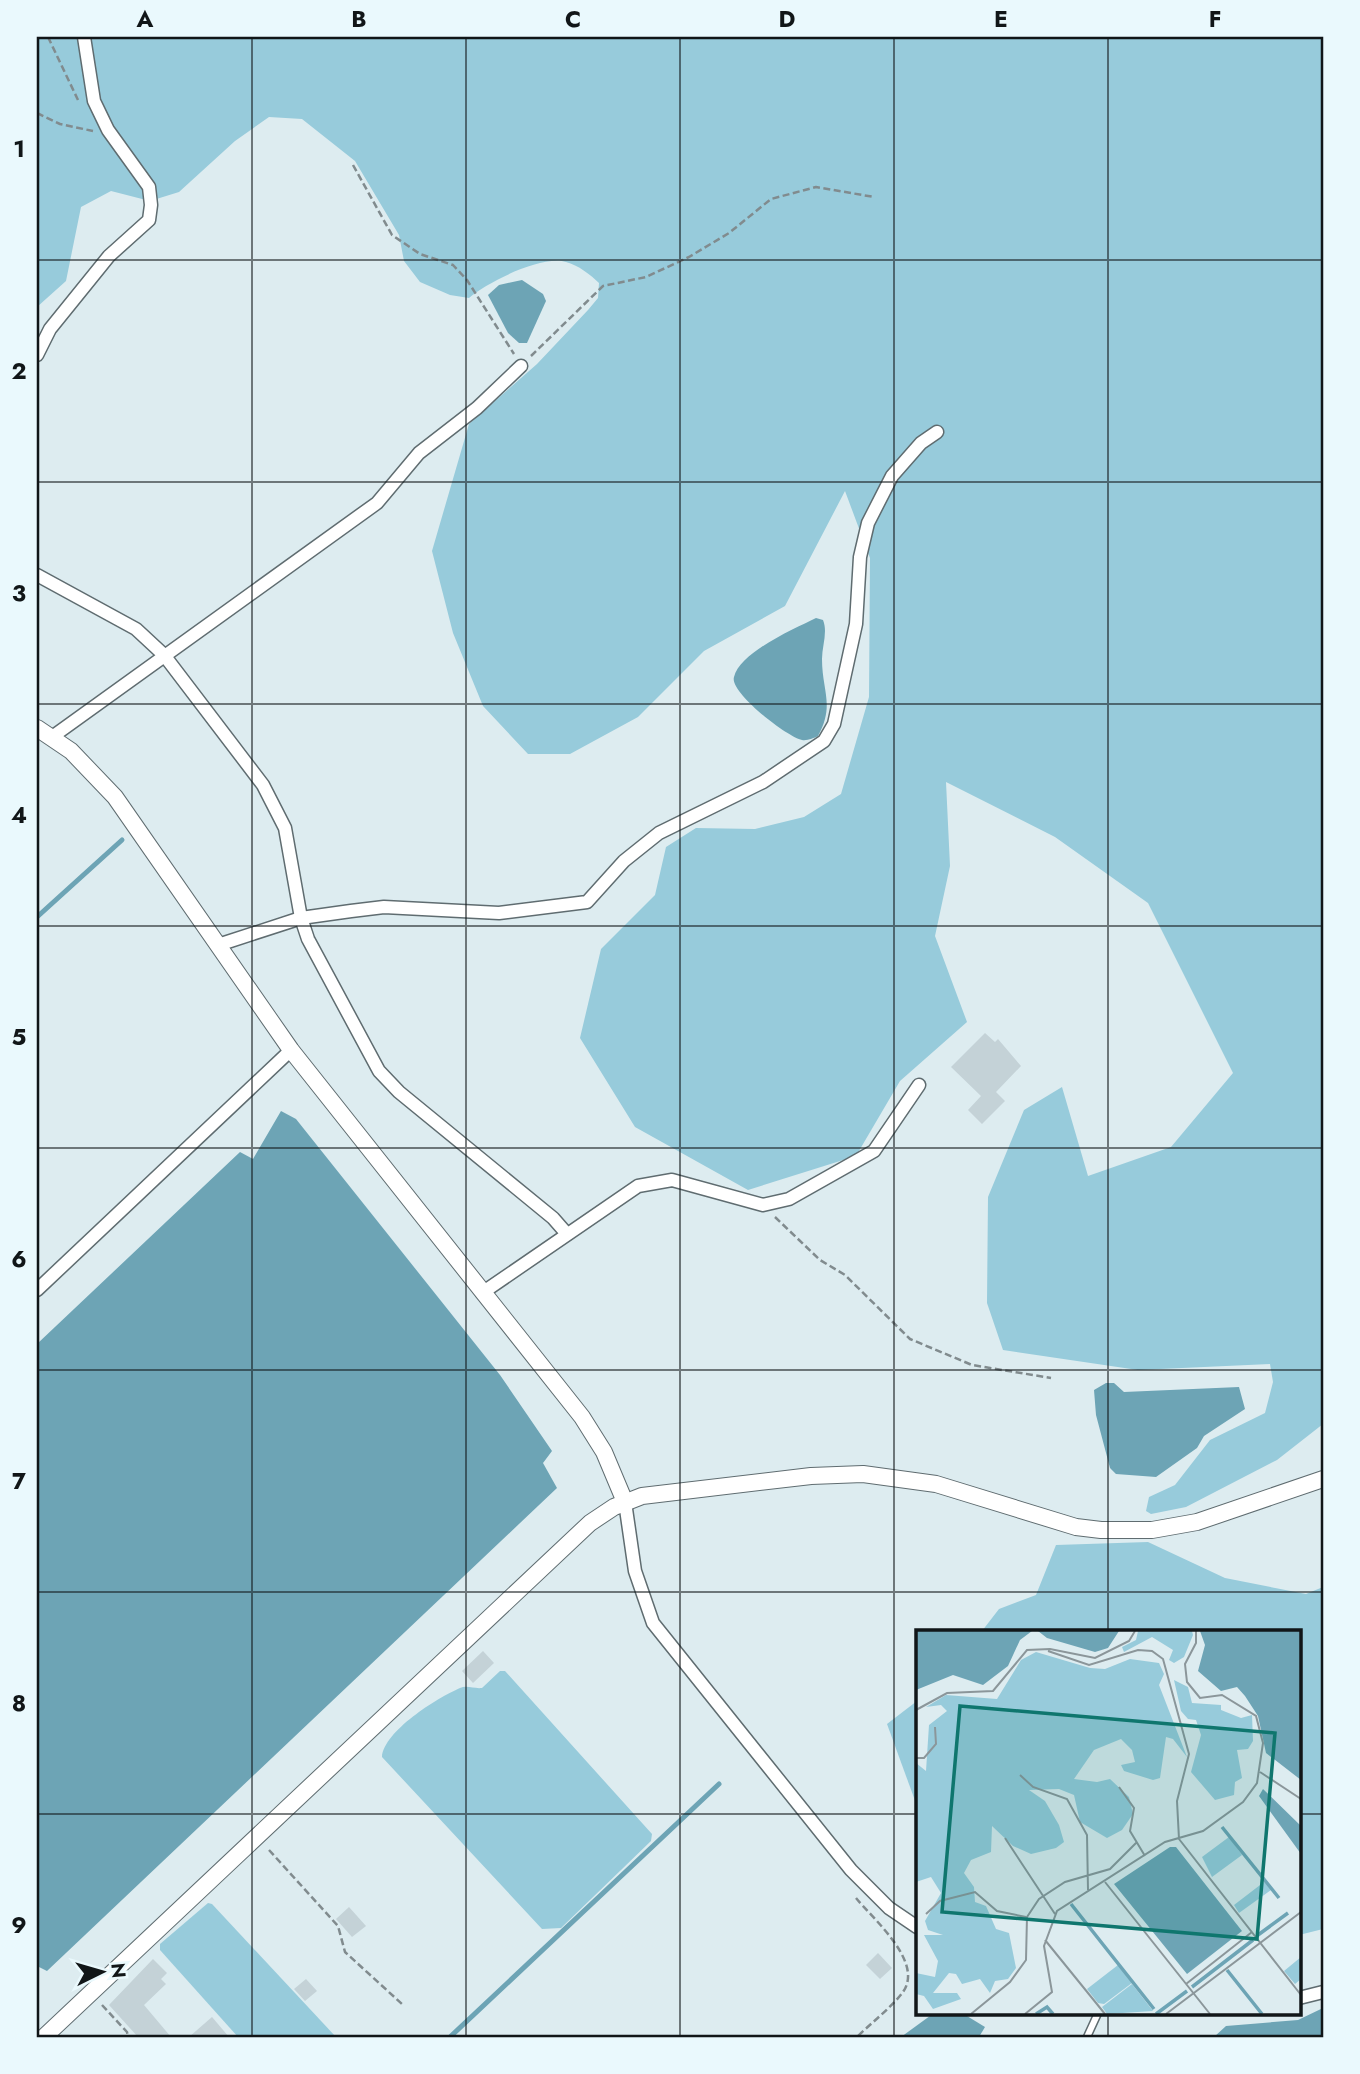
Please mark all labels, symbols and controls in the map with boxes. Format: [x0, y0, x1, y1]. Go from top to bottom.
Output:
text: A [136, 2, 154, 36]
text: B [351, 2, 367, 36]
text: C [565, 2, 581, 36]
text: D [779, 2, 796, 36]
text: E [994, 2, 1008, 36]
text: F [1209, 2, 1221, 36]
text: 1 [13, 132, 25, 166]
text: 2 [11, 354, 27, 388]
text: 3 [12, 576, 26, 610]
text: 4 [11, 798, 27, 832]
text: 5 [12, 1020, 26, 1054]
text: 6 [11, 1242, 27, 1276]
text: 7 [12, 1464, 26, 1498]
inset map [916, 1630, 1300, 2014]
text: 8 [12, 1686, 26, 1720]
text: 9 [11, 1908, 27, 1942]
north arrow [66, 1938, 136, 2008]
text: N [104, 1962, 133, 1979]

